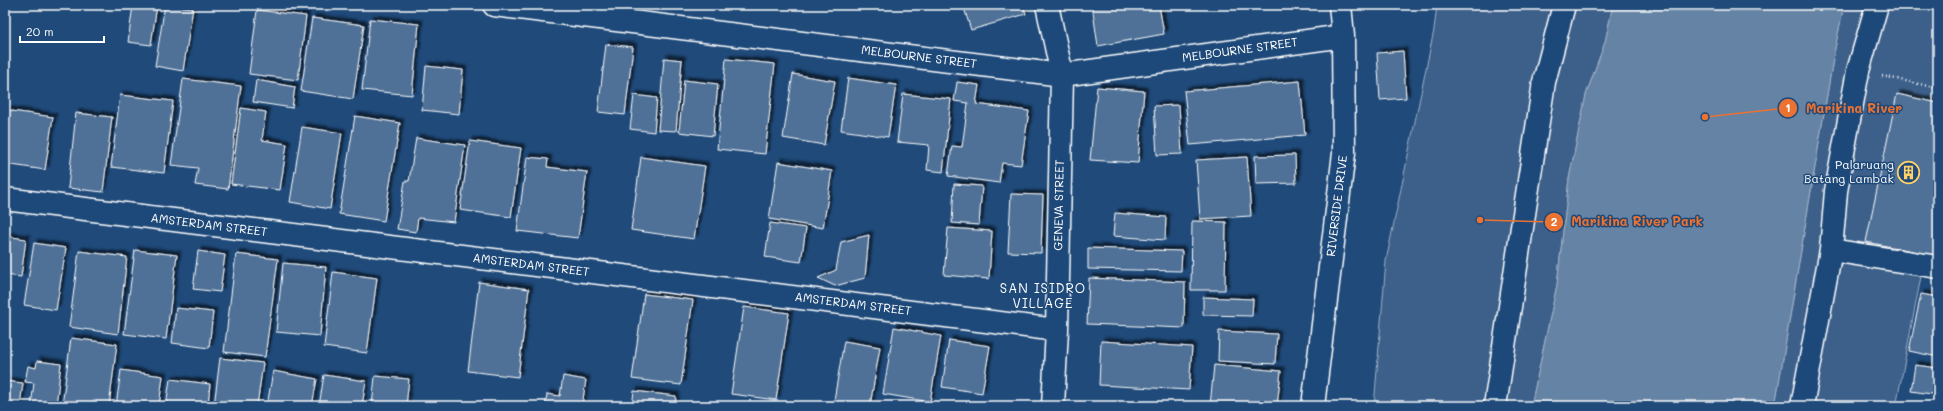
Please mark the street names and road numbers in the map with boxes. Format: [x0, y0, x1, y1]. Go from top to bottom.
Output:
street label: MELBOURNE STREET [1181, 33, 1299, 65]
street label: MELBOURNE STREET [860, 41, 978, 71]
street label: RIVERSIDE DRIVE [1322, 154, 1350, 257]
street label: GENEVA STREET [1049, 159, 1067, 251]
street label: AMSTERDAM STREET [150, 209, 269, 239]
street label: AMSTERDAM STREET [472, 249, 591, 279]
street label: AMSTERDAM STREET [794, 288, 913, 318]

